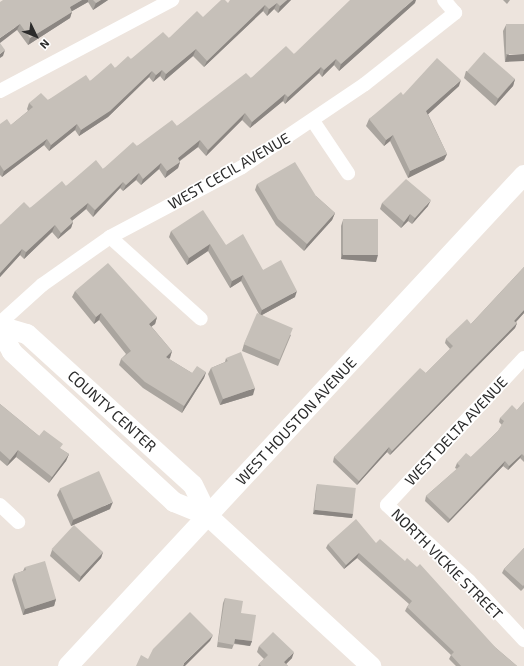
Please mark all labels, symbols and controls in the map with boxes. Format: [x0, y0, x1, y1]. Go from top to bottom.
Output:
north arrow [16, 16, 56, 56]
text: N [38, 37, 53, 52]
street label: WEST CECIL AVENUE [164, 129, 294, 213]
street label: WEST HOUSTON AVENUE [232, 353, 360, 489]
street label: COUNTY CENTER [64, 366, 160, 456]
street label: WEST DELTA AVENUE [401, 372, 511, 490]
street label: NORTH VICKIE STREET [388, 505, 506, 623]

